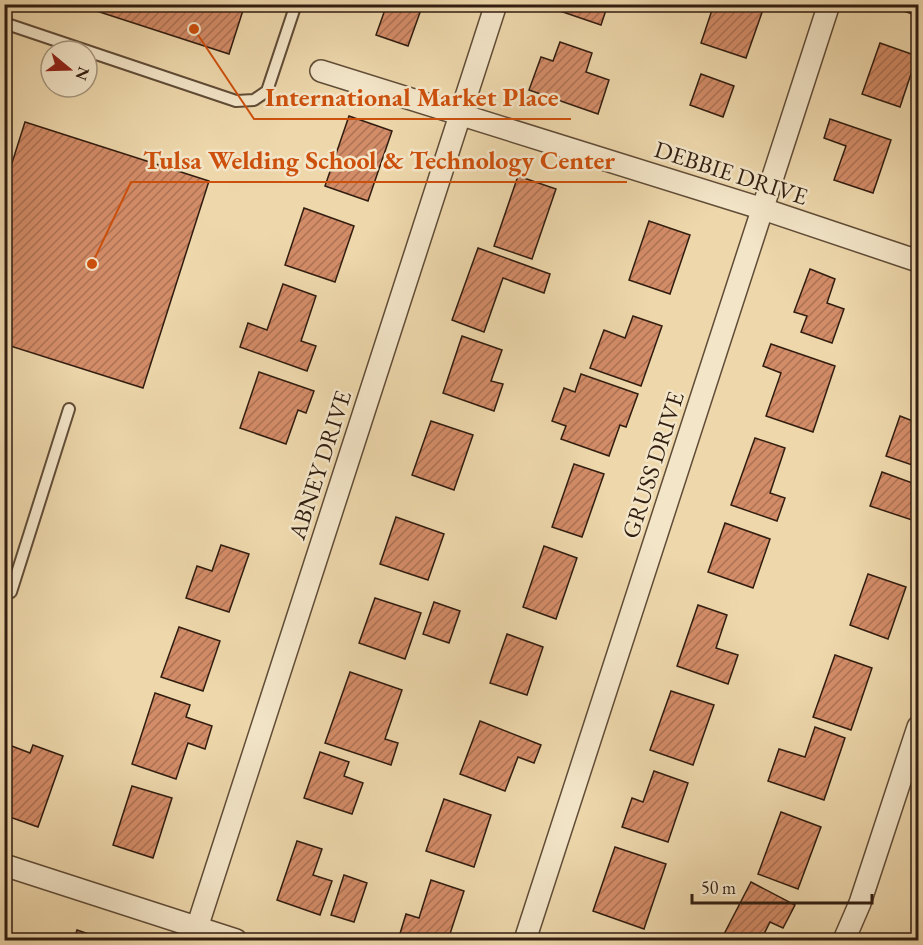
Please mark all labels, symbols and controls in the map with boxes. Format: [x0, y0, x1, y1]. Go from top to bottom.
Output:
north arrow [39, 39, 99, 99]
text: N [71, 64, 95, 83]
callout: International Market Place [254, 75, 571, 119]
text: International Market Place [265, 80, 559, 114]
street label: DEBBIE DRIVE [651, 133, 812, 212]
callout: Tulsa Welding School & Technology Center [131, 138, 627, 182]
text: Tulsa Welding School & Technology Center [143, 143, 615, 177]
street label: ABNEY DRIVE [281, 386, 358, 544]
street label: GRUSS DRIVE [614, 388, 691, 542]
scale bar [692, 867, 872, 905]
text: 50 m [701, 876, 736, 899]

